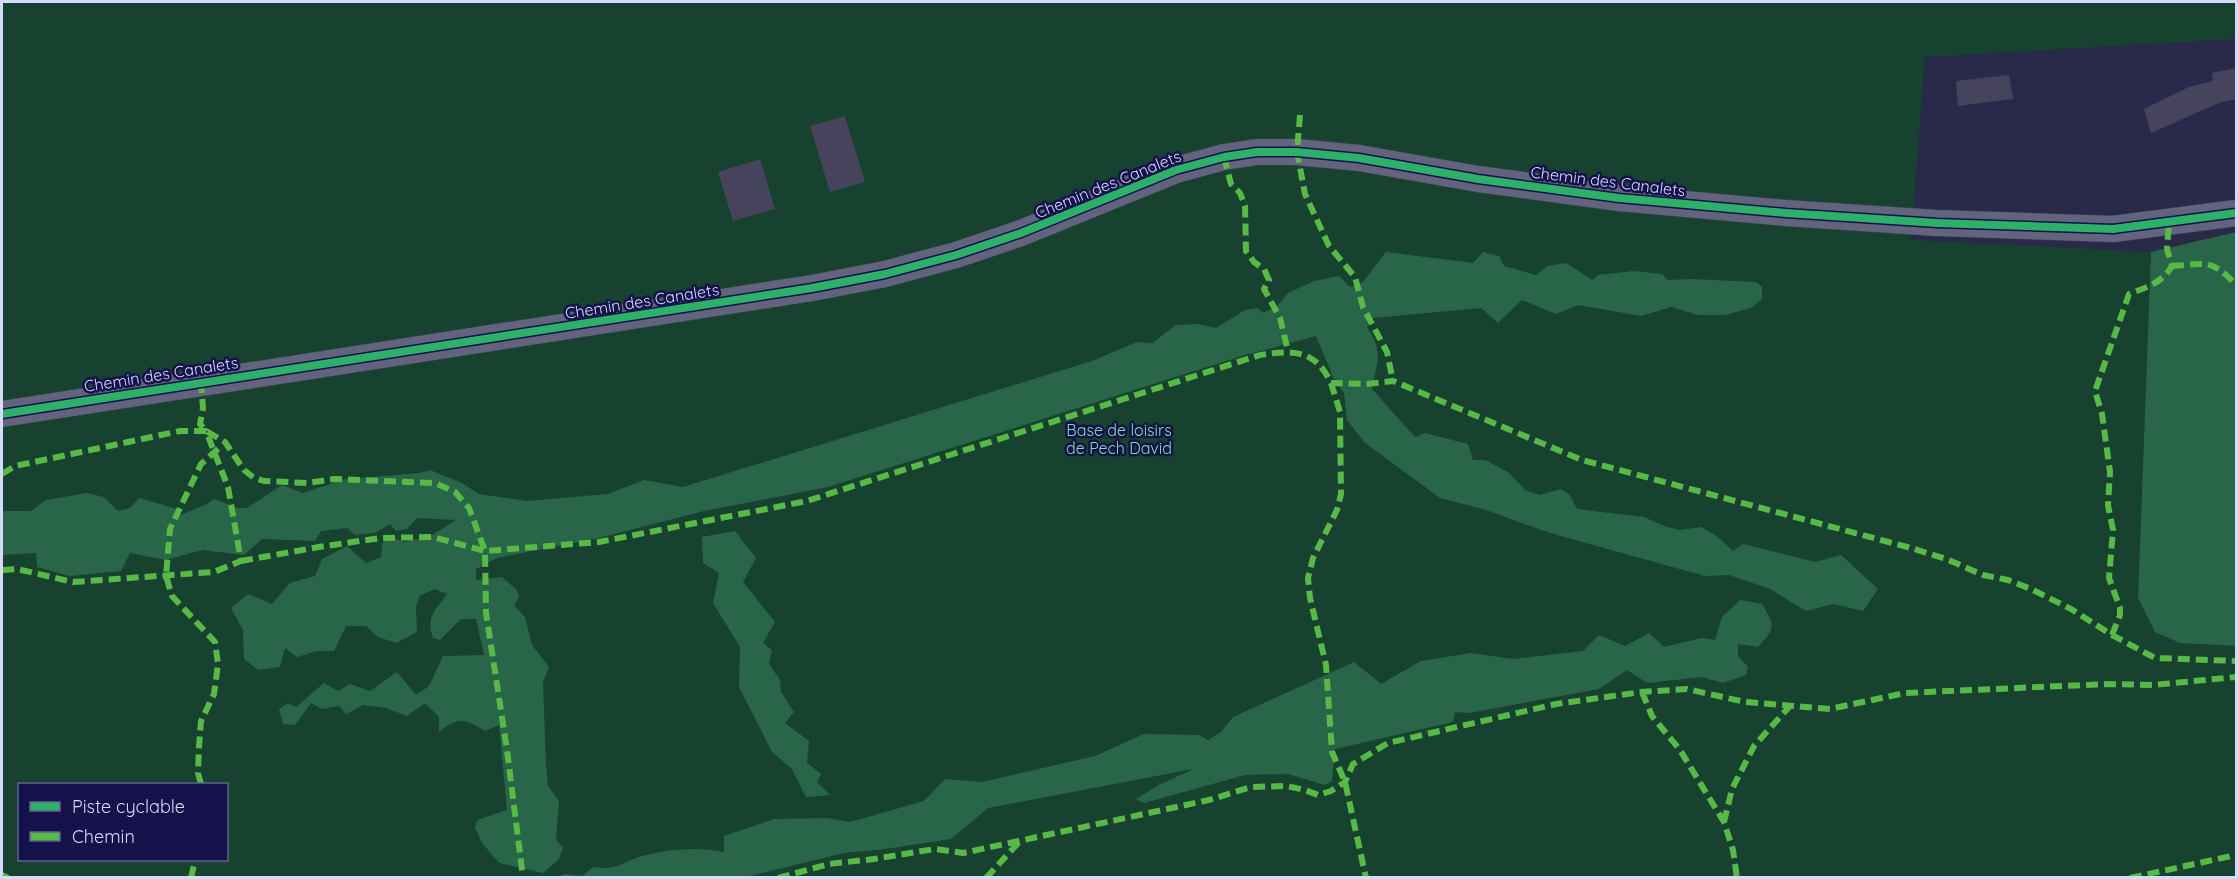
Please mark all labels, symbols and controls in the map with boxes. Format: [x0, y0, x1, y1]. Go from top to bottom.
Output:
street label: Chemin des Canalets [1032, 146, 1184, 222]
street label: Chemin des Canalets [1530, 162, 1686, 200]
street label: Chemin des Canalets [564, 279, 720, 323]
street label: Chemin des Canalets [83, 352, 239, 396]
park label: Base de loisirs de Pech David [1066, 420, 1172, 458]
legend [18, 783, 228, 861]
text: Piste cyclable [72, 795, 185, 818]
text: Chemin [72, 825, 135, 848]

